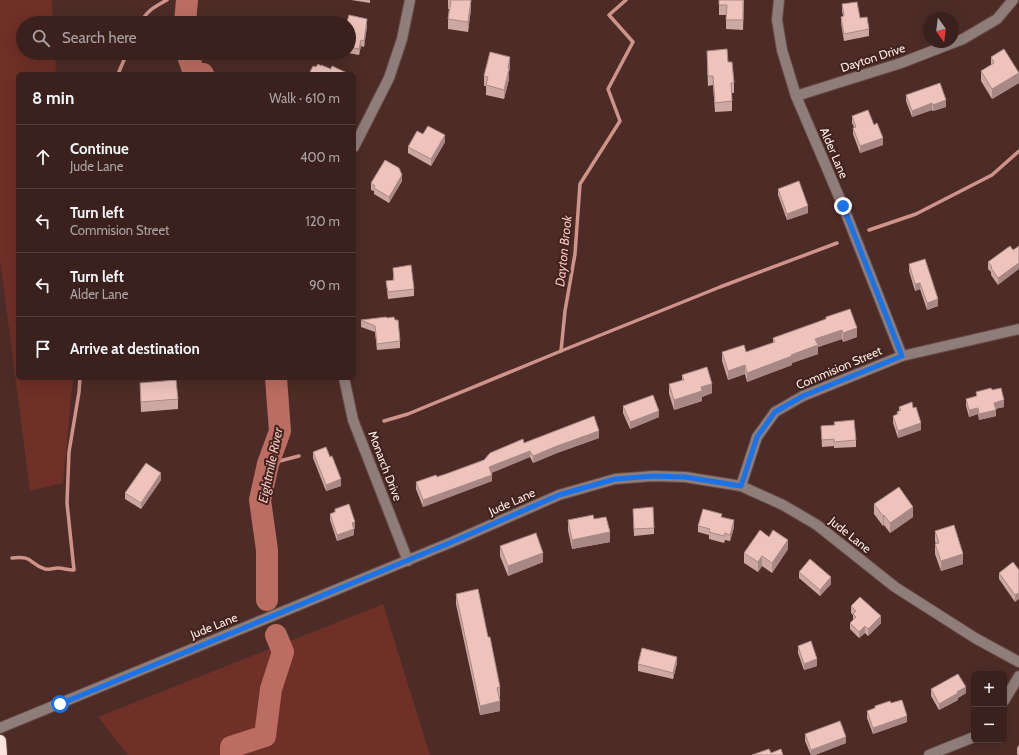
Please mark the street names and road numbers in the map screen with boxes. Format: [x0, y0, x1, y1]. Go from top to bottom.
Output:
street label: Dayton Drive [839, 40, 907, 75]
street label: Alder Lane [817, 125, 852, 181]
street label: Commision Street [794, 343, 884, 392]
street label: Monarch Drive [365, 429, 406, 503]
street label: Jude Lane [485, 485, 537, 519]
street label: Jude Lane [826, 513, 874, 556]
street label: Jude Lane [187, 609, 240, 642]

